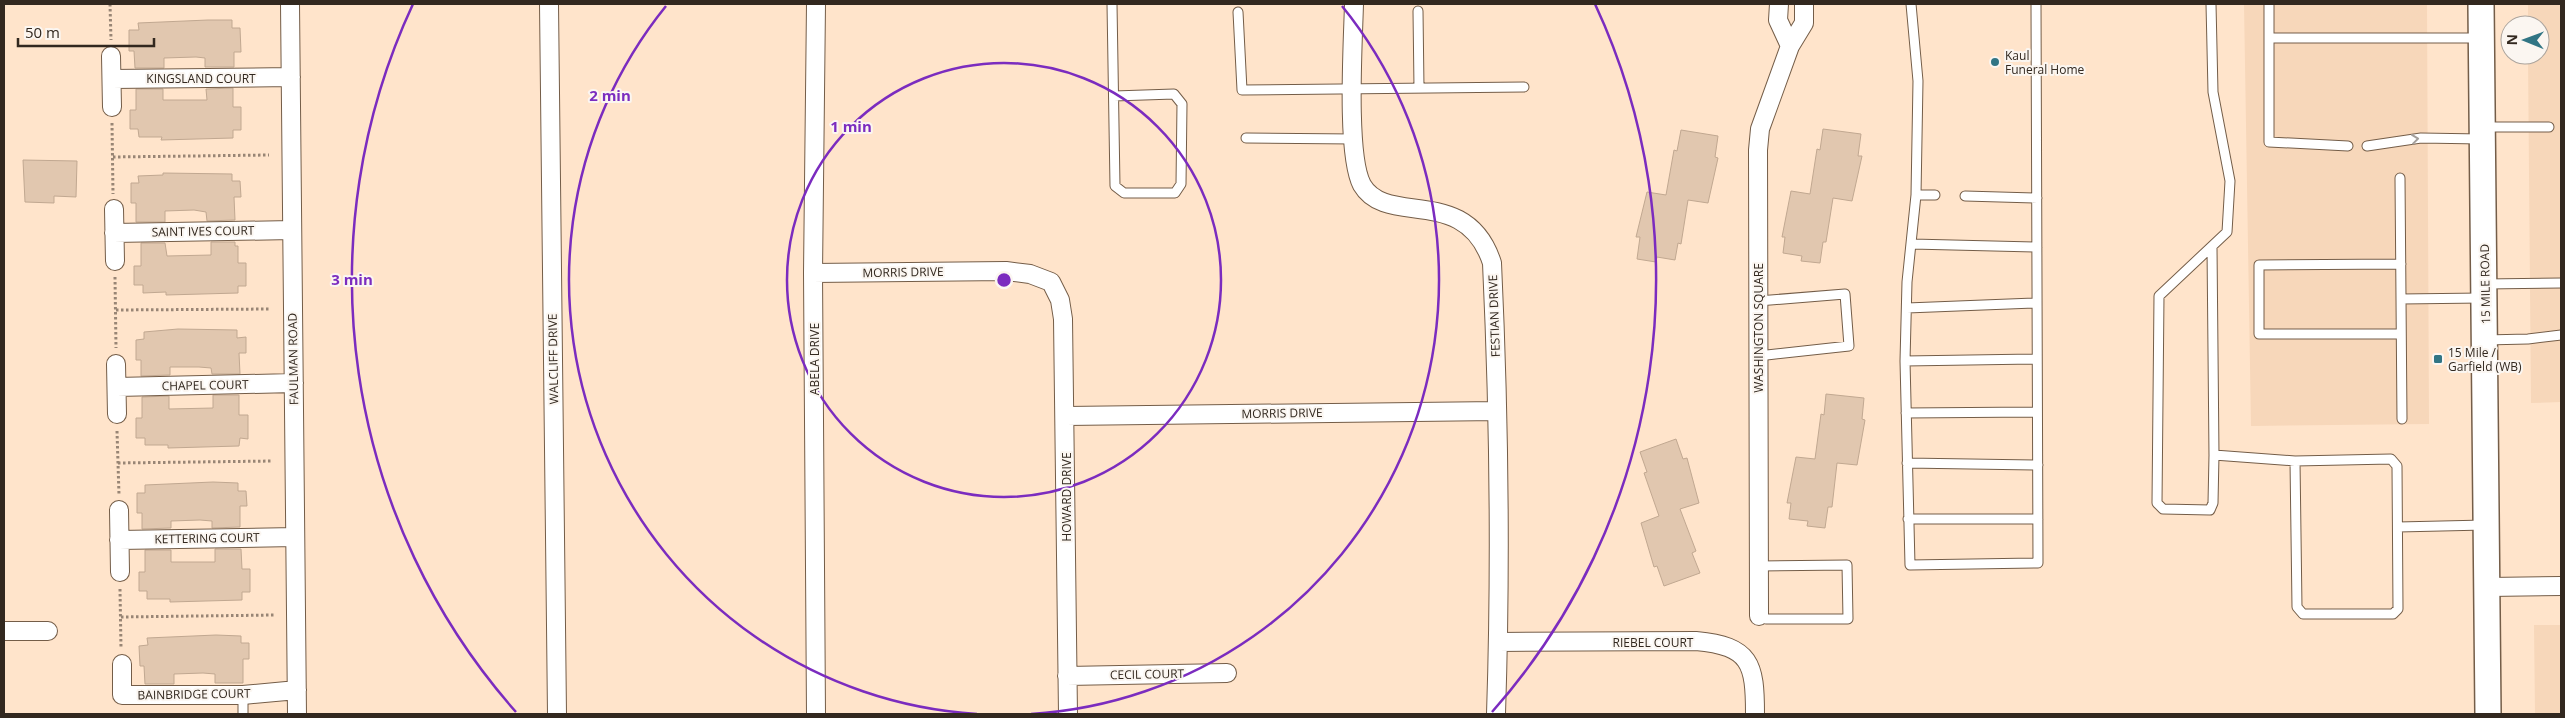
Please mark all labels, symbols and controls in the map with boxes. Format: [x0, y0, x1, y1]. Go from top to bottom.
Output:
scale bar [18, 15, 154, 47]
north arrow [2500, 15, 2550, 65]
text: 50 m [25, 22, 60, 42]
text: N [2502, 34, 2521, 46]
place label: Kaul Funeral Home [2005, 47, 2085, 78]
marker: Kaul Funeral Home [1989, 56, 2001, 68]
street label: KINGSLAND COURT [146, 70, 256, 87]
text: 2 min [589, 85, 631, 105]
text: 1 min [830, 116, 872, 136]
one-way arrow [2411, 134, 2419, 145]
street label: SAINT IVES COURT [151, 222, 255, 240]
street label: 15 MILE ROAD [2476, 244, 2494, 324]
street label: MORRIS DRIVE [862, 263, 944, 281]
street label: WASHINGTON SQUARE [1750, 263, 1767, 393]
text: 3 min [331, 269, 373, 289]
centre of rings [995, 271, 1013, 289]
street label: FESTIAN DRIVE [1484, 275, 1504, 357]
street label: FAULMAN ROAD [284, 313, 302, 405]
street label: WALCLIFF DRIVE [544, 313, 562, 405]
street label: ABELA DRIVE [806, 323, 823, 395]
place label: 15 Mile / Garfield (WB) [2448, 344, 2522, 375]
marker: 15 Mile / Garfield (WB) [2432, 353, 2444, 365]
street label: CHAPEL COURT [161, 376, 249, 394]
street label: MORRIS DRIVE [1241, 404, 1323, 422]
street label: HOWARD DRIVE [1058, 452, 1075, 542]
street label: KETTERING COURT [154, 529, 260, 547]
street label: RIEBEL COURT [1613, 634, 1694, 651]
street label: CECIL COURT [1110, 665, 1185, 683]
street label: BAINBRIDGE COURT [137, 685, 251, 703]

